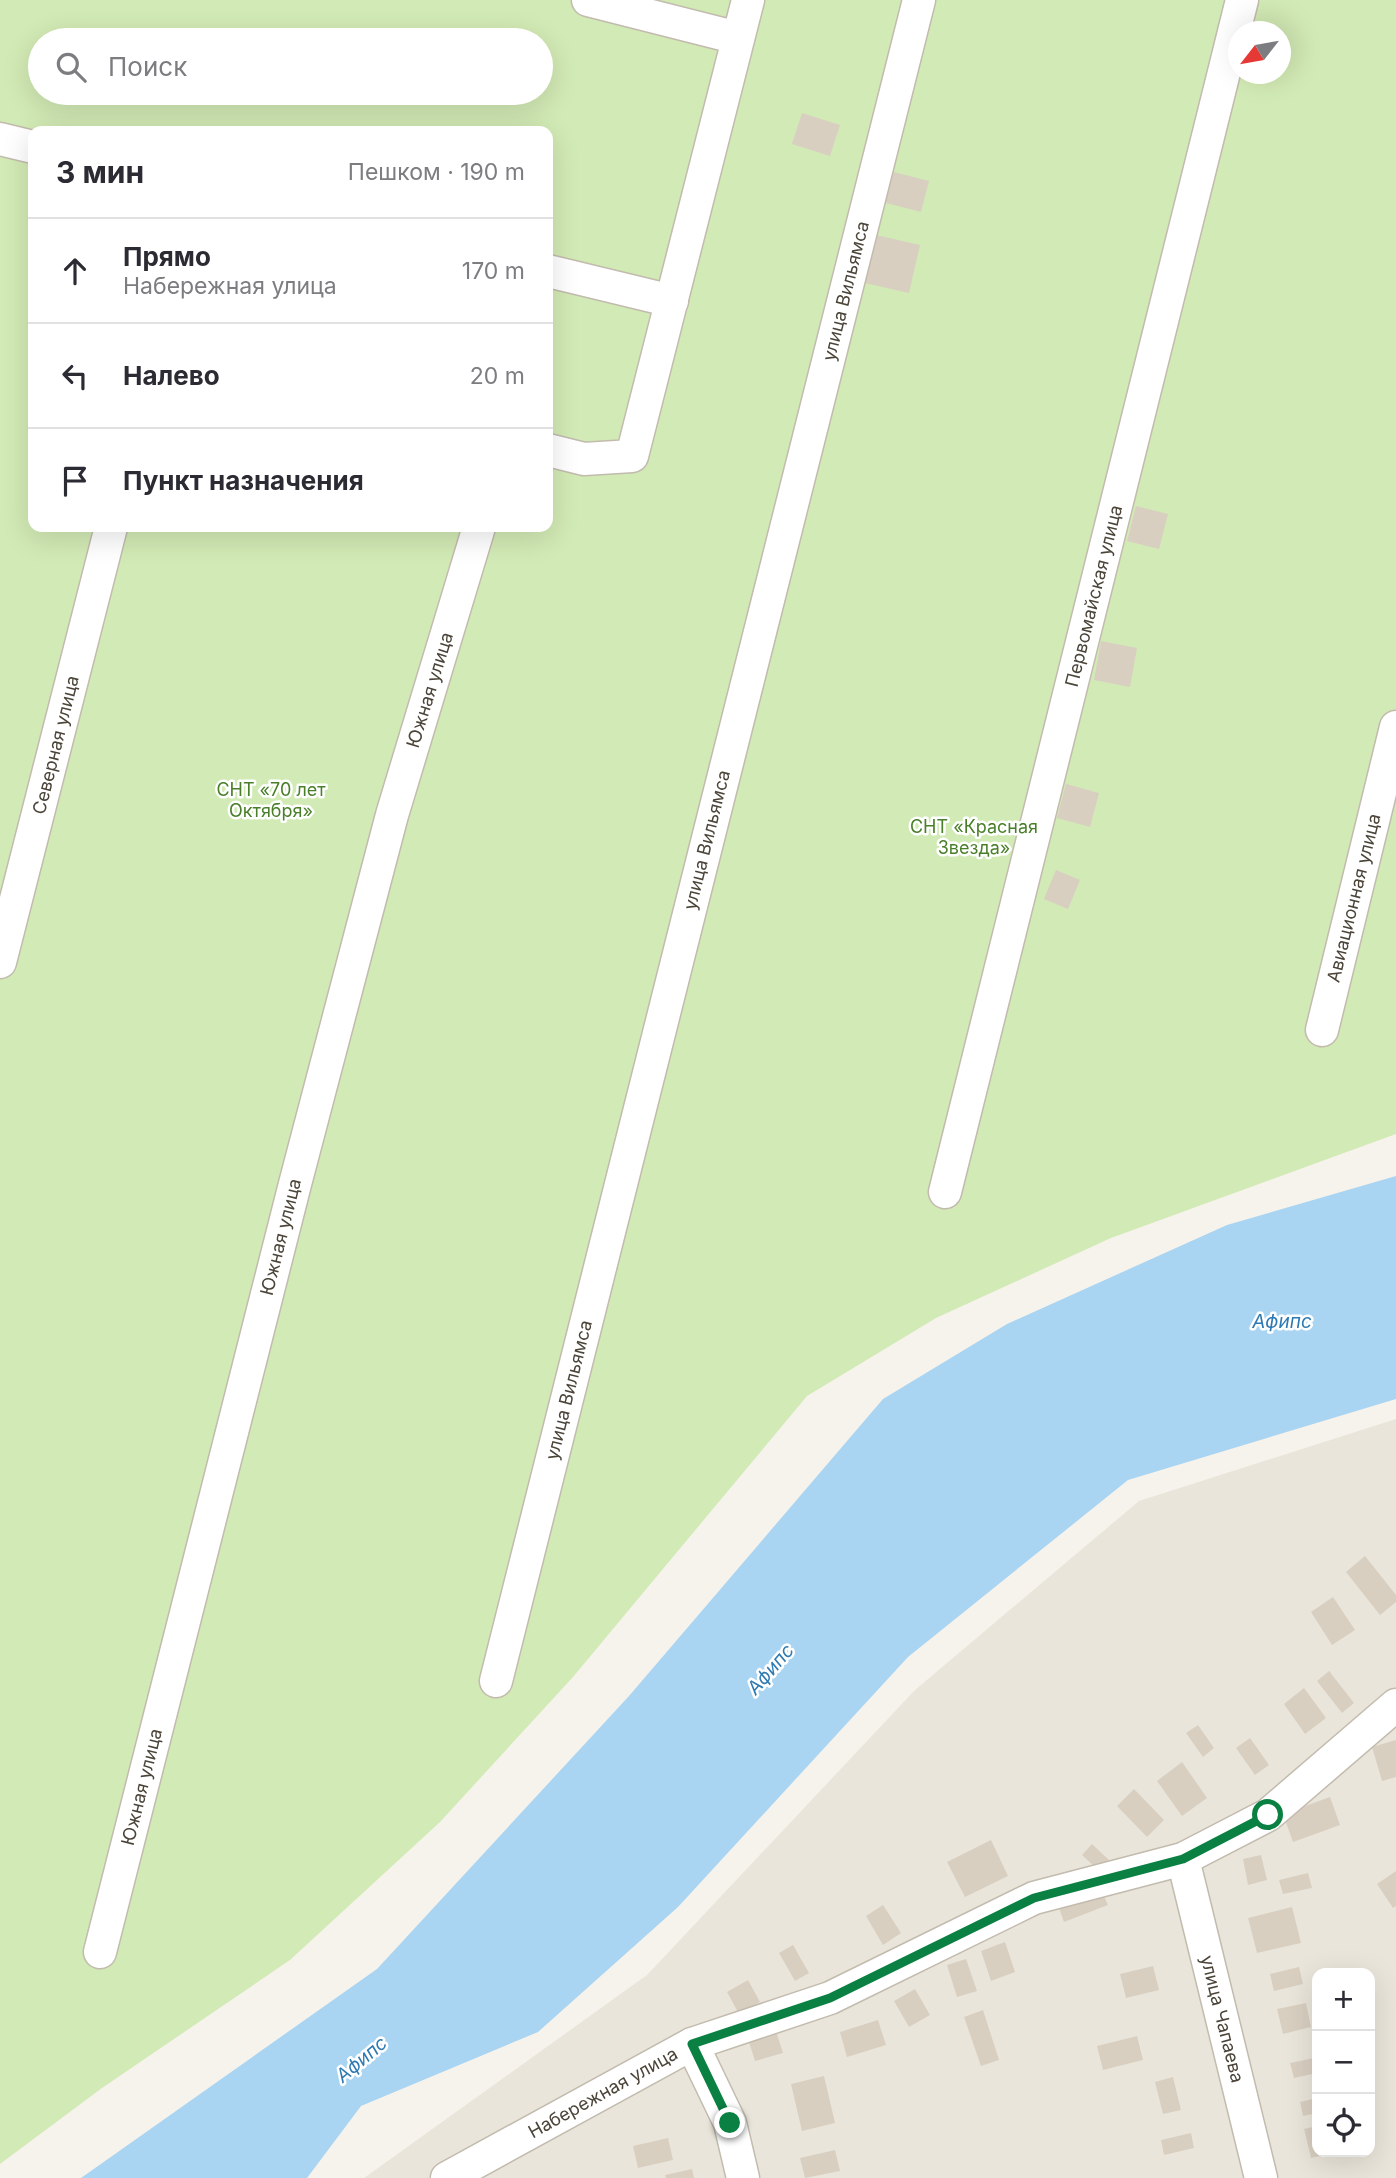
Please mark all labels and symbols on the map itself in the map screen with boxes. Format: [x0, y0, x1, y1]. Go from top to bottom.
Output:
north arrow [1228, 21, 1291, 84]
street label: улица Вильямса [818, 219, 873, 363]
street label: Первомайская улица [1061, 503, 1126, 689]
street label: Южная улица [402, 630, 457, 750]
street label: Северная улица [28, 673, 83, 816]
street label: улица Вильямса [679, 768, 734, 912]
park label: СНТ «70 лет Октября» [216, 779, 326, 821]
street label: Авиационная улица [1322, 811, 1385, 984]
park label: СНТ «Красная Звезда» [910, 816, 1038, 858]
street label: Южная улица [256, 1176, 305, 1298]
water label: Афипс [1251, 1310, 1312, 1333]
street label: улица Вильямса [541, 1318, 596, 1462]
water label: Афипс [742, 1639, 799, 1700]
street label: Южная улица [117, 1726, 166, 1848]
route start [1252, 1799, 1283, 1830]
street label: улица Чапаева [1197, 1953, 1248, 2085]
water label: Афипс [330, 2031, 392, 2088]
street label: Набережная улица [525, 2043, 681, 2142]
route end [714, 2107, 745, 2138]

